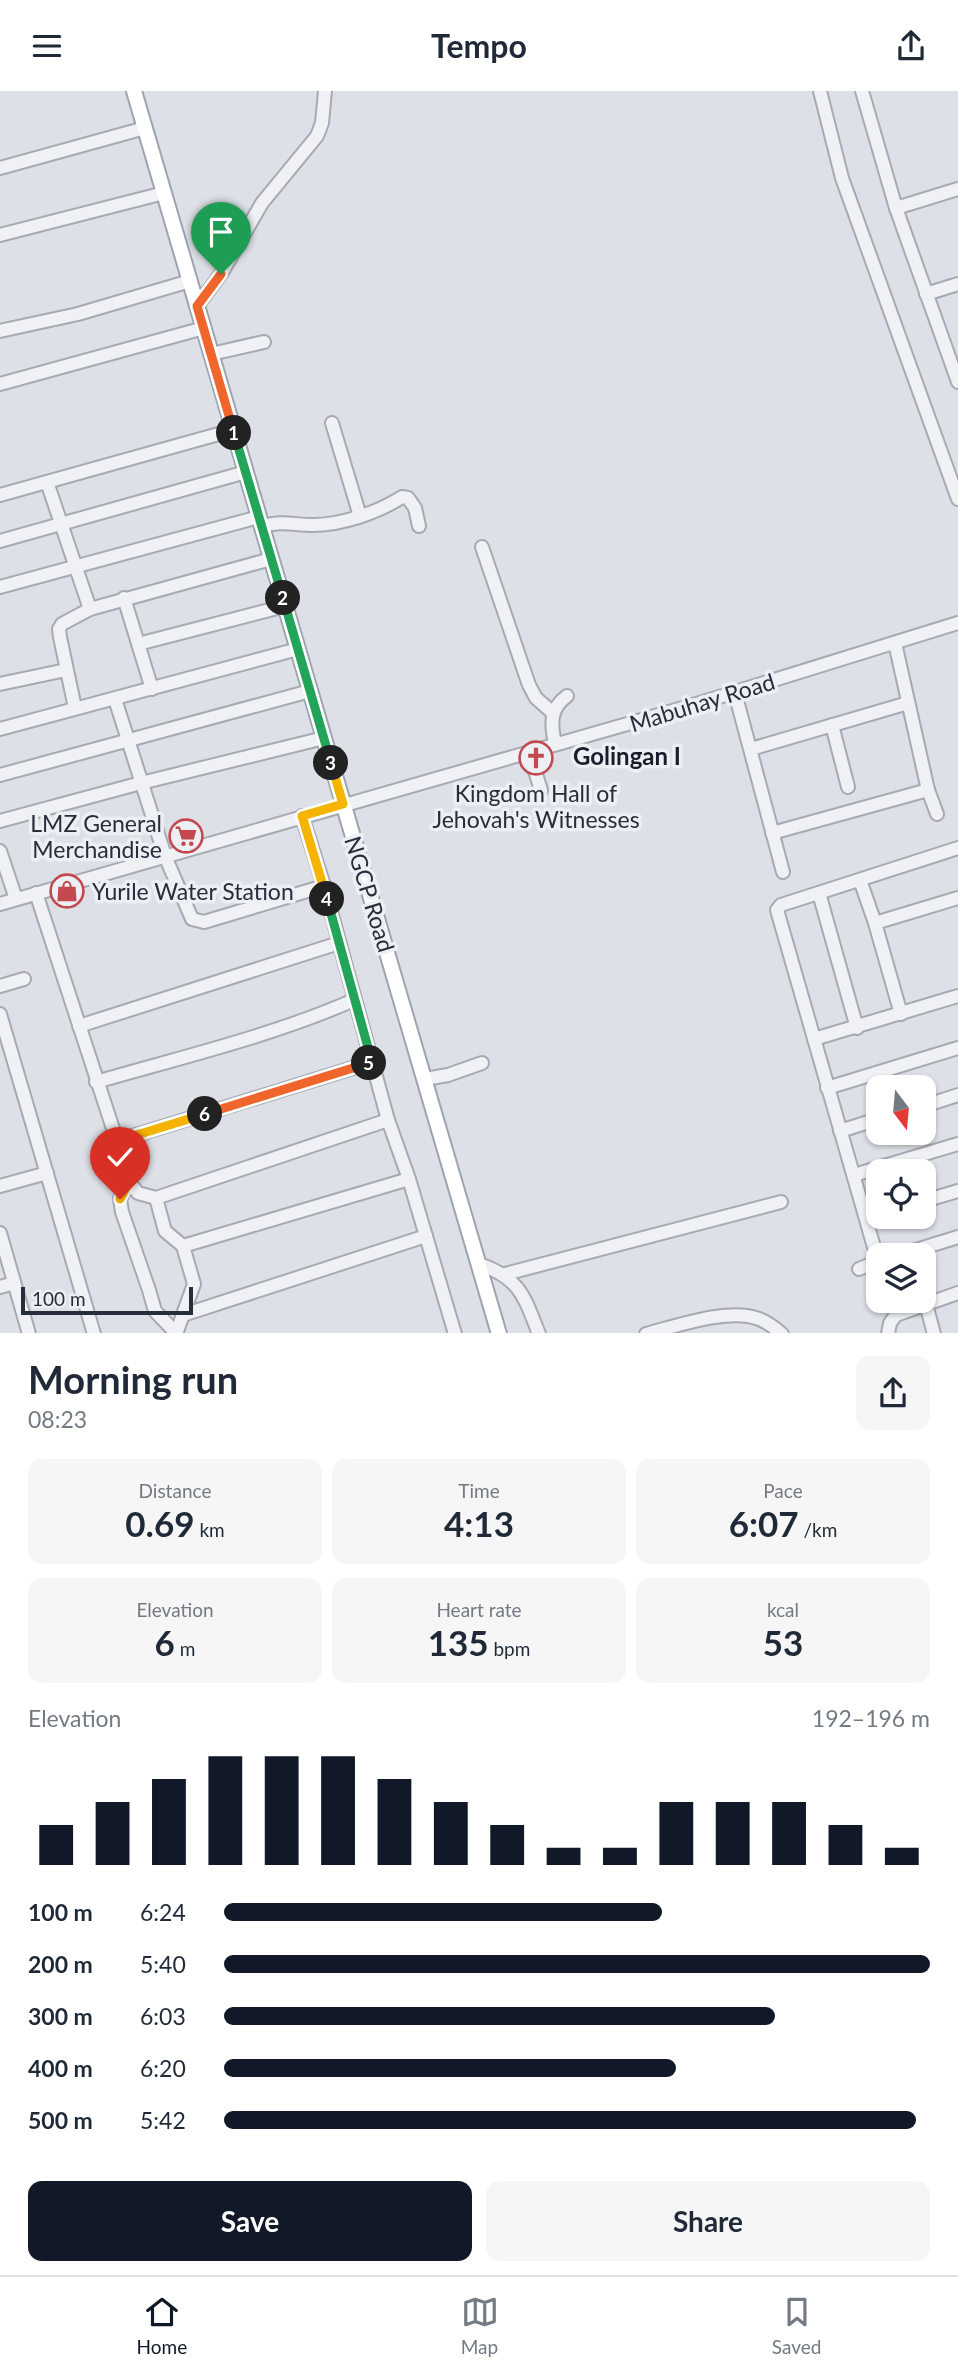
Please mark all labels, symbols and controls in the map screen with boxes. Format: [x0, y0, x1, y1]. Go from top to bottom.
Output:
text: Tempo [431, 26, 527, 65]
icon: menu [28, 27, 66, 65]
icon: share [892, 27, 930, 65]
pin [191, 202, 251, 274]
icon: arrive [202, 213, 240, 251]
pin: 1 [216, 415, 252, 451]
text: 1 [228, 421, 239, 444]
pin: 2 [266, 581, 300, 615]
text: 2 [277, 586, 288, 609]
street label: Mabuhay Road [626, 667, 778, 737]
church icon: Kingdom Hall of Jehovah's Witnesses [517, 739, 555, 777]
district label: Golingan I [573, 741, 681, 770]
pin: 3 [314, 745, 348, 781]
text: 3 [325, 751, 336, 774]
place label: Kingdom Hall of Jehovah's Witnesses [432, 779, 640, 833]
place label: LMZ General Merchandise [30, 809, 162, 863]
supermarket icon: LMZ General Merchandise [167, 817, 205, 855]
street label: NGCP Road [339, 833, 401, 955]
shop icon: Yurile Water Station [48, 872, 86, 910]
place label: Yurile Water Station [92, 877, 294, 905]
pin: 4 [310, 881, 344, 917]
text: 4 [321, 887, 332, 910]
pin: 5 [352, 1045, 386, 1081]
text: 5 [363, 1051, 374, 1074]
north arrow [866, 1075, 936, 1145]
map controls [866, 1075, 936, 1313]
pin: 6 [188, 1097, 222, 1131]
text: 6 [199, 1102, 210, 1125]
pin [90, 1127, 150, 1199]
icon: check [101, 1138, 139, 1176]
button: locate [866, 1159, 936, 1229]
button: layers [866, 1243, 936, 1313]
scale bar [21, 1285, 192, 1316]
text: 100 m [32, 1287, 86, 1310]
text: Morning run [28, 1356, 238, 1402]
button: share [856, 1356, 930, 1430]
text: 08:23 [28, 1405, 87, 1433]
text: Distance [139, 1479, 211, 1502]
text: Time [458, 1479, 500, 1502]
text: Pace [763, 1479, 803, 1502]
text: 0.69 [125, 1502, 195, 1544]
text: 4:13 [444, 1502, 514, 1544]
text: 6:07 [729, 1502, 799, 1544]
text: km [195, 1518, 225, 1541]
text: /km [799, 1518, 837, 1541]
text: Elevation [136, 1598, 214, 1621]
text: Heart rate [436, 1598, 522, 1621]
text: kcal [767, 1598, 799, 1621]
text: 6 [155, 1621, 175, 1663]
text: 135 [428, 1621, 489, 1663]
text: 53 [763, 1621, 803, 1663]
text: m [175, 1637, 195, 1660]
text: bpm [489, 1637, 530, 1660]
text: Elevation [28, 1704, 121, 1732]
text: 192–196 m [812, 1704, 930, 1732]
text: 100 m [28, 1898, 93, 1926]
text: 6:24 [140, 1898, 186, 1926]
text: 200 m [28, 1950, 93, 1978]
text: 5:40 [140, 1950, 186, 1978]
text: 300 m [28, 2002, 93, 2030]
text: 6:03 [140, 2002, 186, 2030]
text: 400 m [28, 2054, 93, 2082]
text: 6:20 [140, 2054, 186, 2082]
text: 500 m [28, 2106, 93, 2134]
text: 5:42 [140, 2106, 186, 2134]
button: Save [28, 2181, 472, 2261]
button: Share [486, 2181, 930, 2261]
tab: Home [137, 2293, 187, 2358]
tab: Map [461, 2293, 499, 2358]
tab: Saved [772, 2293, 821, 2358]

